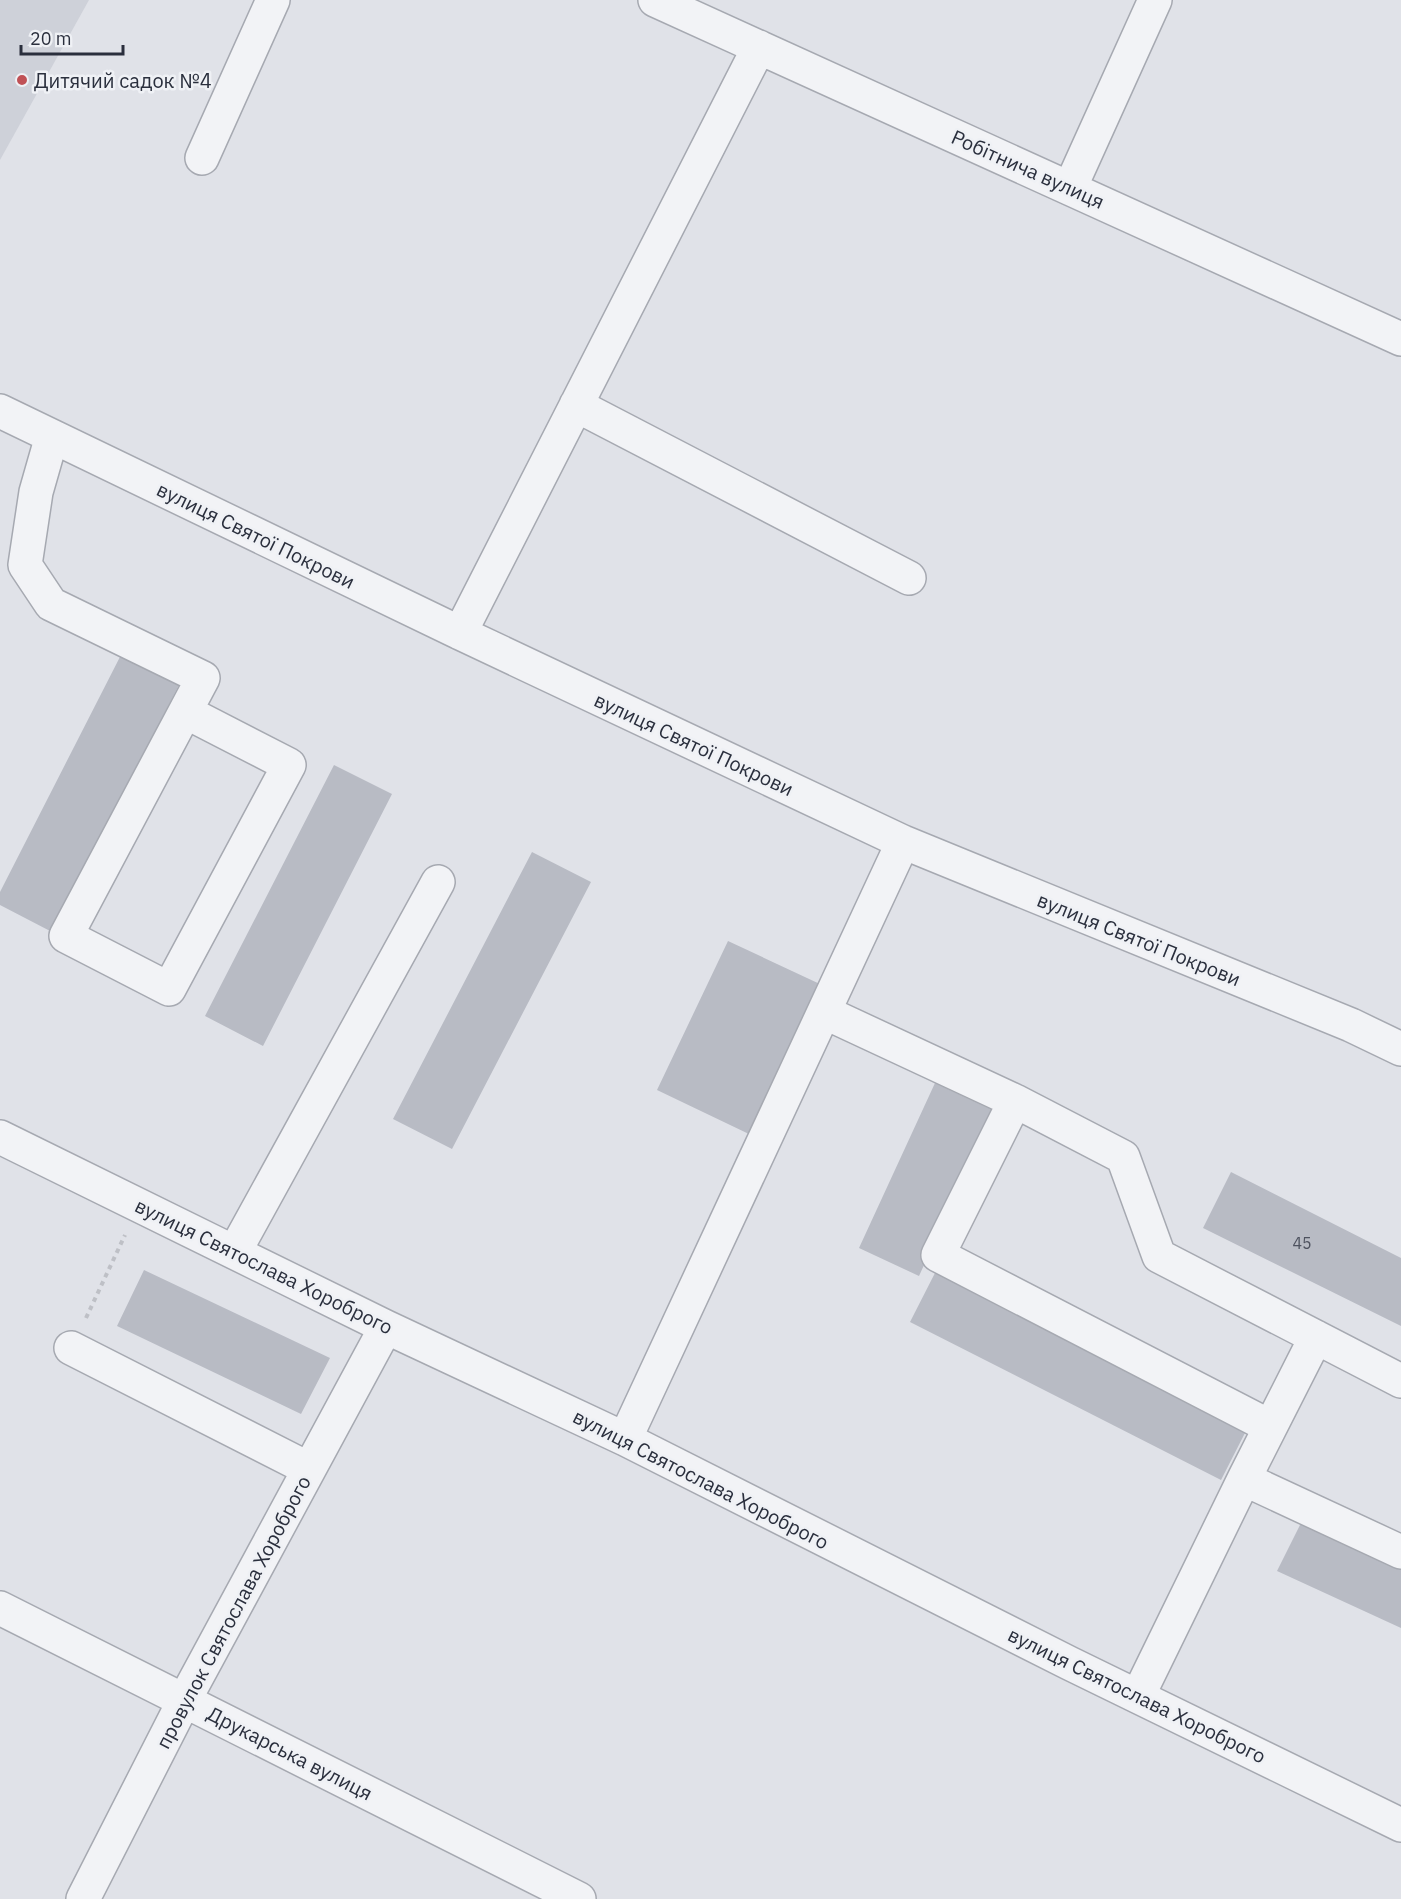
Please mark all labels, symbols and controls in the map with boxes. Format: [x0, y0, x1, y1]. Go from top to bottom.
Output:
scale bar [21, 18, 123, 56]
text: 20 m [30, 27, 72, 50]
place label: Дитячий садок №4 [34, 67, 212, 94]
marker: Дитячий садок №4 [15, 73, 29, 87]
street label: Робітнича вулиця [947, 123, 1109, 215]
street label: вулиця Святої Покрови [152, 475, 360, 595]
street label: вулиця Святої Покрови [590, 686, 798, 802]
street label: вулиця Святої Покрови [1033, 886, 1245, 992]
street label: вулиця Святослава Хороброго [131, 1192, 397, 1340]
house number: 45 [1292, 1233, 1312, 1253]
street label: вулиця Святослава Хороброго [568, 1403, 834, 1555]
street label: провулок Святослава Хороброго [149, 1471, 317, 1753]
street label: вулиця Святослава Хороброго [1004, 1621, 1270, 1769]
street label: Друкарська вулиця [203, 1700, 377, 1806]

